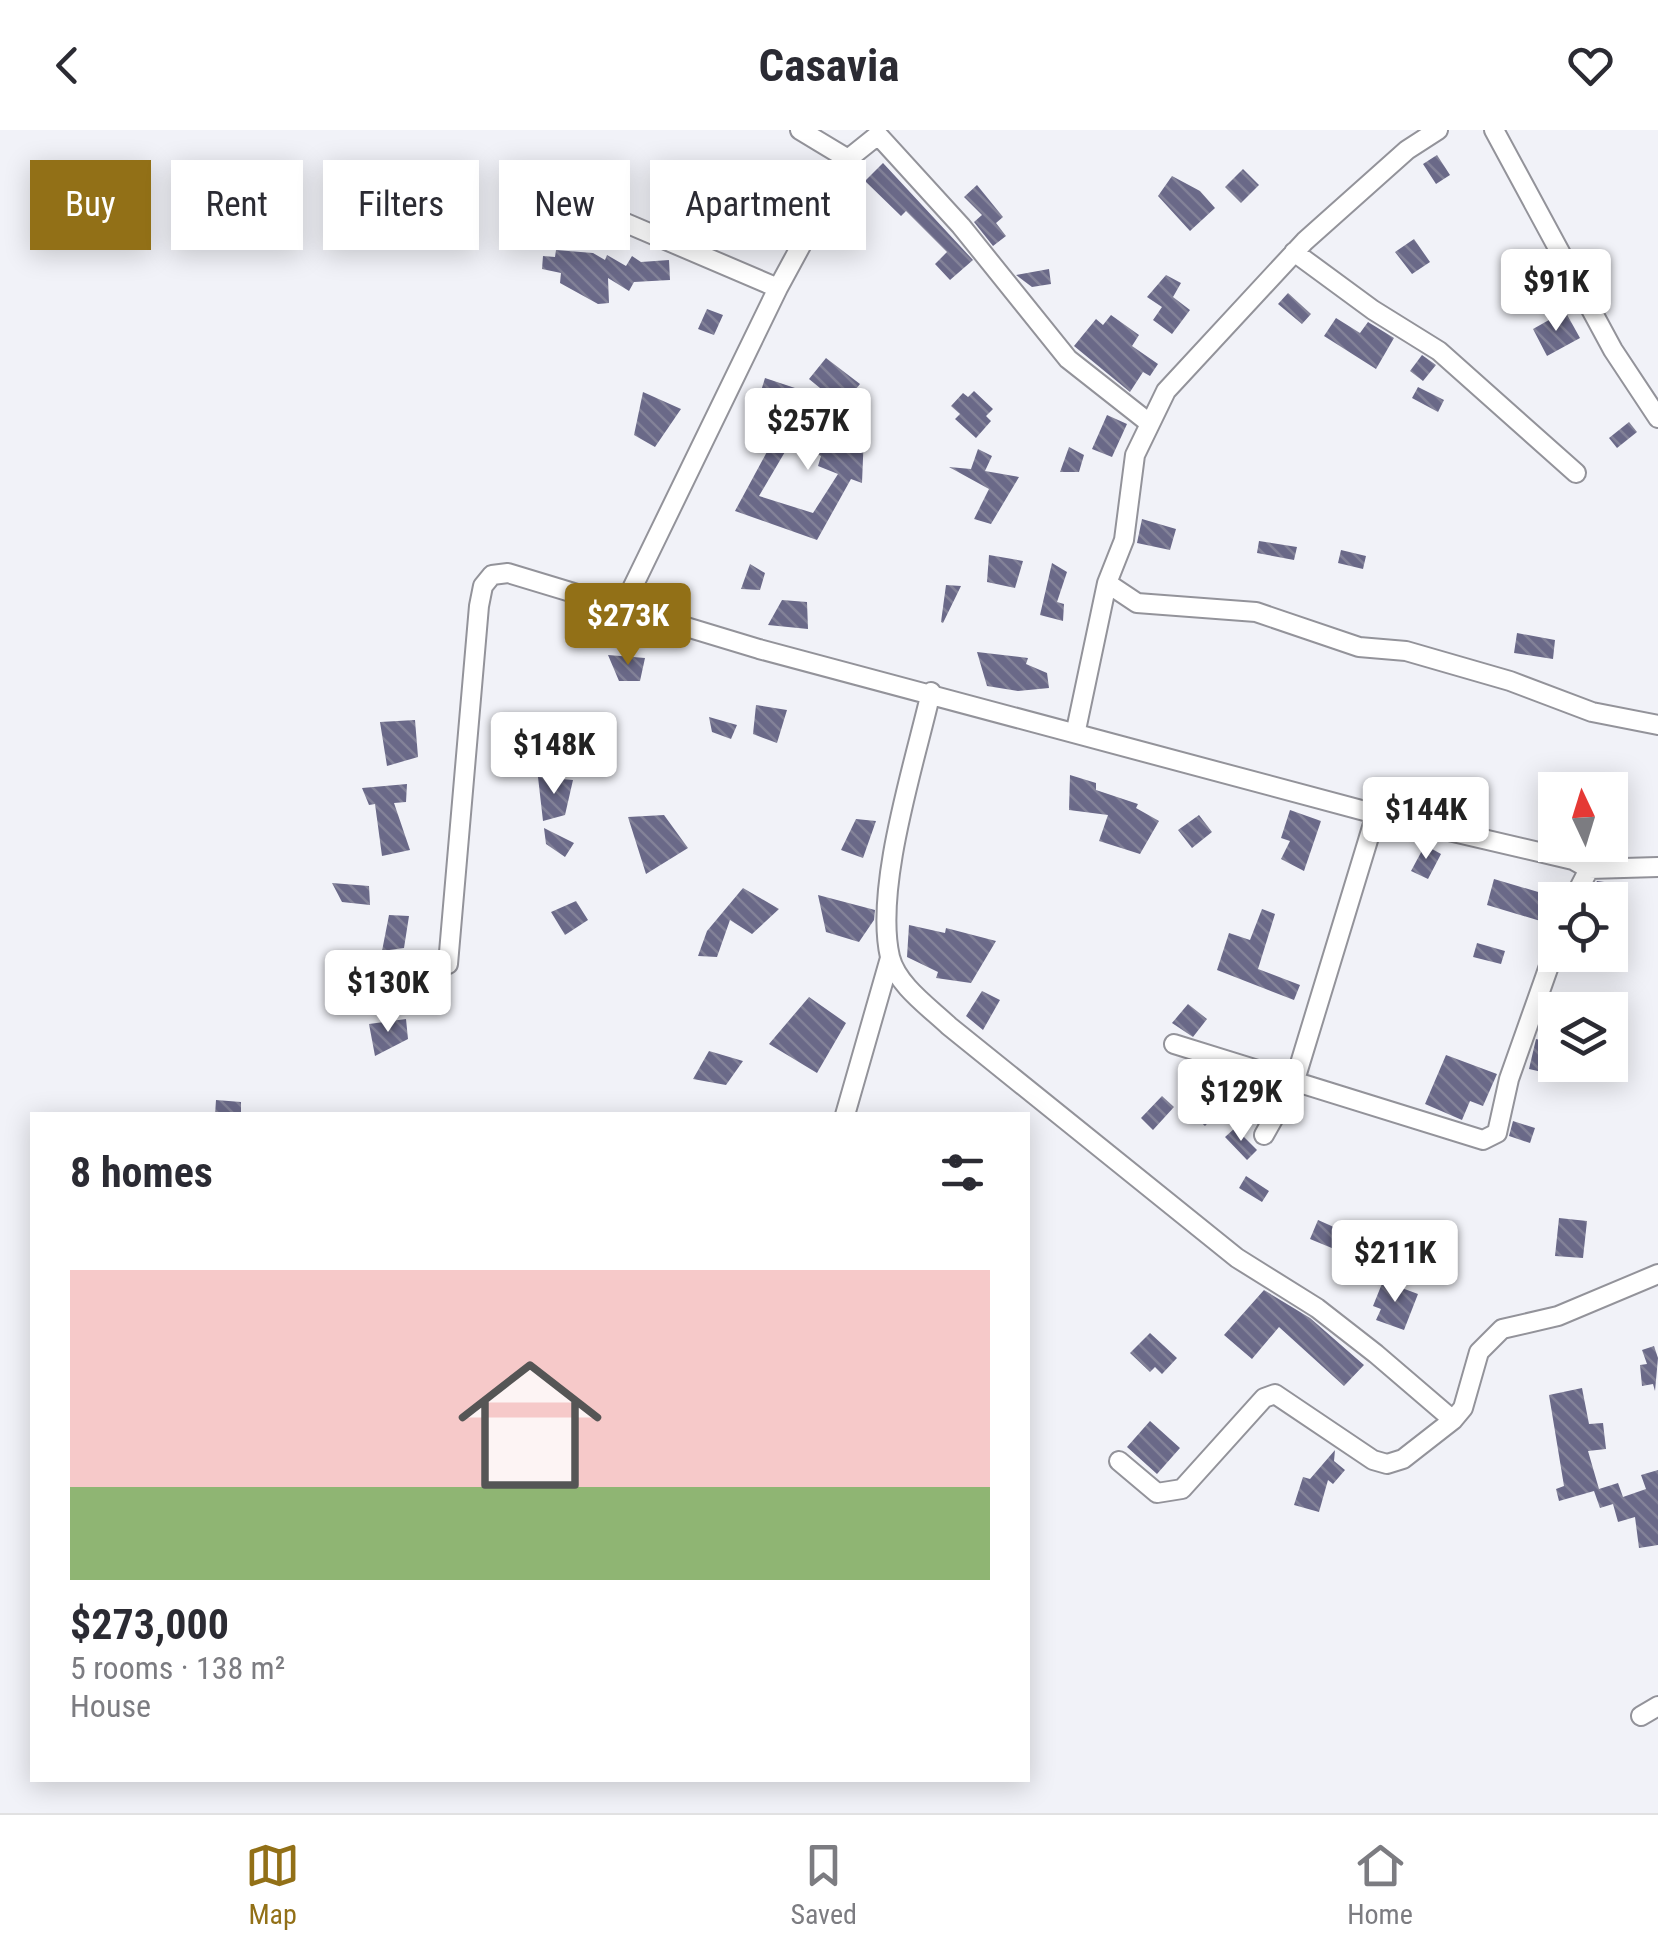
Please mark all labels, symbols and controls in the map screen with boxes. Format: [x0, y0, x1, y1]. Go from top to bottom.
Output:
icon: back [40, 38, 95, 93]
icon: heart [1563, 38, 1618, 93]
text: Casavia [759, 39, 899, 92]
chip: Buy [30, 160, 151, 250]
chip: Rent [171, 160, 303, 250]
chip: Filters [323, 160, 479, 250]
chip: New [499, 160, 630, 250]
chip: Apartment [650, 160, 866, 250]
pin: $91K [1497, 249, 1615, 334]
text: $91K [1523, 262, 1589, 300]
pin: $257K [738, 388, 878, 473]
text: $257K [767, 401, 849, 439]
pin: $273K [558, 583, 698, 668]
text: $273K [587, 596, 669, 634]
pin: $148K [484, 712, 624, 797]
text: $148K [513, 725, 595, 763]
north arrow [1538, 772, 1628, 862]
map controls [1538, 772, 1628, 1082]
pin: $144K [1356, 777, 1496, 862]
text: $144K [1385, 790, 1467, 828]
button: locate [1538, 882, 1628, 972]
pin: $130K [318, 950, 458, 1035]
text: $130K [347, 963, 429, 1001]
button: layers [1538, 992, 1628, 1082]
pin: $129K [1171, 1059, 1311, 1144]
text: $129K [1200, 1072, 1282, 1110]
icon: filters [935, 1145, 990, 1200]
text: 8 homes [70, 1148, 213, 1197]
pin: $211K [1325, 1220, 1465, 1305]
text: $211K [1354, 1233, 1436, 1271]
icon: home [440, 1335, 620, 1515]
text: $273,000 [70, 1600, 229, 1649]
text: 5 rooms · 138 m² [70, 1649, 285, 1687]
text: House [70, 1687, 151, 1725]
tab: Map [245, 1838, 300, 1931]
tab: Saved [790, 1838, 857, 1931]
tab: Home [1347, 1838, 1413, 1931]

